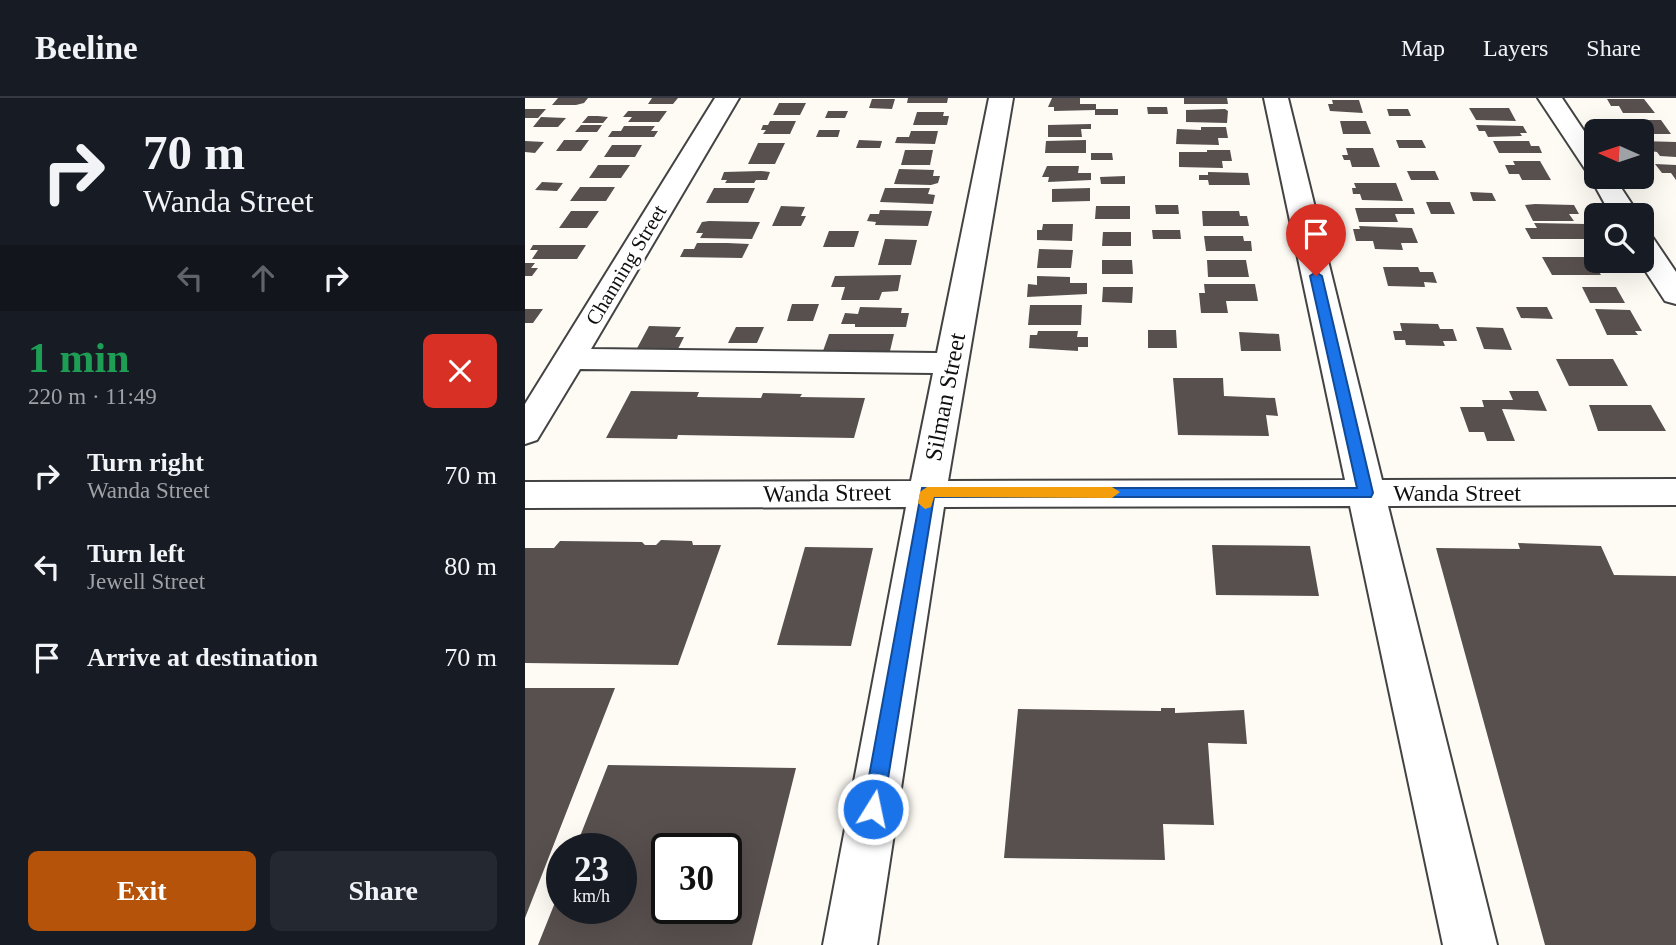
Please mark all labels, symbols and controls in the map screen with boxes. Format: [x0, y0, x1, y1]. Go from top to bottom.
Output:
text: Beeline [35, 30, 138, 66]
text: Map [1401, 35, 1445, 61]
text: Layers [1483, 35, 1548, 61]
text: Share [1586, 35, 1641, 61]
north arrow [1584, 119, 1654, 189]
map controls [1584, 119, 1654, 273]
text: 70 m [143, 125, 245, 180]
icon: right [28, 126, 119, 217]
text: Wanda Street [143, 183, 314, 219]
street label: Channing Street [581, 200, 671, 329]
button: search [1584, 203, 1654, 273]
pin [1286, 204, 1346, 276]
icon: arrive [1297, 215, 1335, 253]
icon: left [171, 259, 209, 297]
icon: ahead [244, 259, 282, 297]
icon: right [317, 259, 355, 297]
street label: Silman Street [920, 330, 970, 463]
button: close [423, 334, 497, 408]
text: 1 min [28, 335, 130, 381]
text: 220 m · 11:49 [28, 384, 157, 409]
text: Turn right [87, 448, 204, 477]
icon: right [28, 457, 66, 495]
text: 70 m [444, 461, 497, 490]
text: Wanda Street [87, 478, 210, 503]
street label: Wanda Street [763, 479, 892, 507]
street label: Wanda Street [1393, 480, 1521, 506]
text: Turn left [87, 539, 185, 568]
icon: left [28, 548, 66, 586]
text: 80 m [444, 552, 497, 581]
text: Jewell Street [87, 569, 205, 594]
icon: arrive [28, 639, 66, 677]
text: Arrive at destination [87, 643, 318, 672]
text: 70 m [444, 643, 497, 672]
position arrow [836, 772, 910, 846]
speed limit sign: 30 [651, 833, 742, 924]
text: 23 [574, 850, 609, 889]
button: Exit [28, 851, 256, 931]
button: Share [270, 851, 497, 931]
text: km/h [573, 886, 610, 906]

